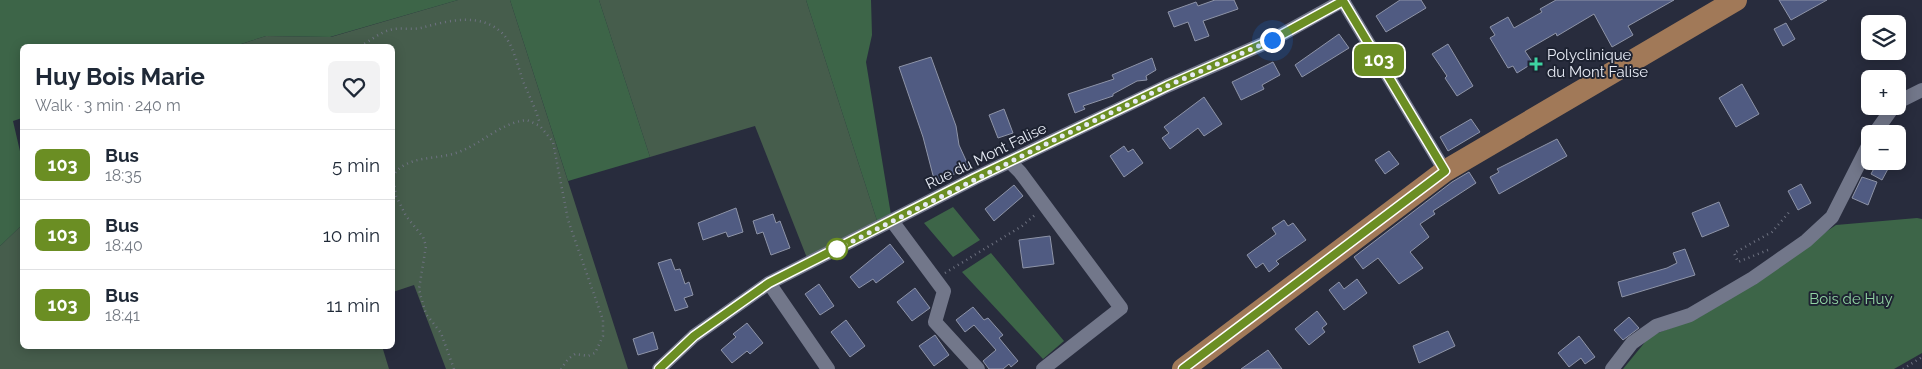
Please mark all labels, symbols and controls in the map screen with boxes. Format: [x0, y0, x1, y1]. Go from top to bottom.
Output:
map controls [1861, 15, 1906, 170]
button: layers [1861, 15, 1906, 60]
your location [1260, 28, 1285, 53]
line badge: 103 [1350, 44, 1408, 76]
place label: Polyclinique du Mont Falise [1547, 46, 1648, 81]
text: 103 [1364, 49, 1394, 70]
marker: Polyclinique du Mont Falise [1529, 57, 1543, 71]
button: heart [328, 61, 380, 113]
text: Huy Bois Marie [35, 62, 205, 91]
button: + [1861, 70, 1906, 115]
text: Walk · 3 min · 240 m [35, 96, 181, 115]
street label: Rue du Mont Falise [923, 119, 1050, 193]
button: − [1861, 125, 1906, 170]
text: Bus [105, 144, 139, 166]
text: 103 [48, 154, 78, 175]
text: 5 min [332, 154, 380, 176]
text: 18:35 [105, 166, 142, 185]
text: Bus [105, 214, 139, 236]
text: 103 [48, 224, 78, 245]
text: 10 min [323, 224, 380, 246]
text: 18:40 [105, 236, 143, 255]
unlabelled marker [826, 238, 848, 260]
text: Bus [105, 284, 139, 306]
park label: Bois de Huy [1809, 290, 1893, 308]
text: 103 [48, 294, 78, 315]
text: 11 min [326, 294, 380, 316]
text: 18:41 [105, 306, 140, 325]

